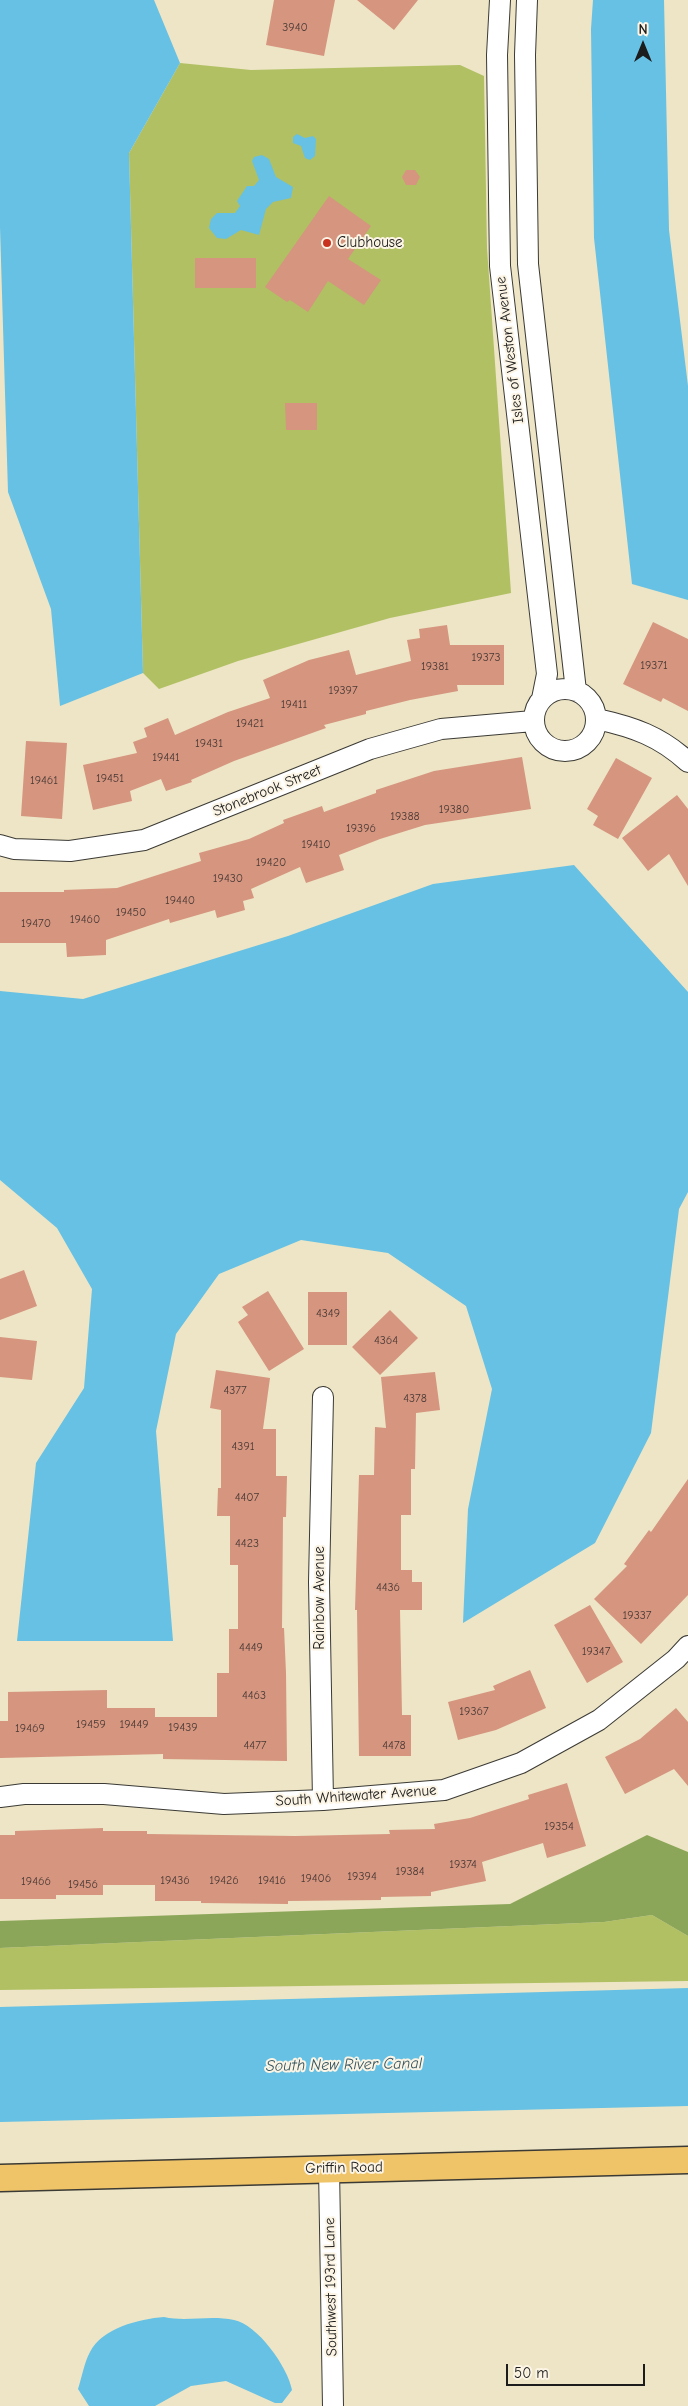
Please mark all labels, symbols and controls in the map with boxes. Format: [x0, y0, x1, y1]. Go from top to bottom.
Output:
north arrow [618, 20, 668, 70]
house number: 3940 [282, 21, 308, 35]
text: N [638, 21, 648, 38]
place label: Clubhouse [337, 234, 403, 252]
marker: Clubhouse [321, 237, 333, 249]
street label: Isles of Weston Avenue [492, 276, 528, 424]
house number: 19373 [472, 651, 500, 665]
house number: 19371 [640, 659, 668, 673]
house number: 19381 [421, 660, 449, 674]
house number: 19397 [328, 684, 358, 698]
house number: 19411 [281, 698, 307, 712]
house number: 19421 [236, 717, 264, 731]
house number: 19431 [195, 737, 223, 751]
house number: 19441 [152, 751, 180, 765]
street label: Stonebrook Street [210, 761, 324, 821]
house number: 19451 [96, 772, 124, 786]
house number: 19461 [30, 774, 58, 788]
house number: 19380 [439, 803, 469, 817]
house number: 19388 [390, 810, 420, 824]
house number: 19396 [346, 822, 376, 836]
house number: 19410 [302, 838, 330, 852]
house number: 19420 [256, 856, 286, 870]
house number: 19430 [213, 872, 243, 886]
house number: 19440 [165, 894, 195, 908]
house number: 19450 [116, 906, 146, 920]
house number: 19460 [70, 913, 100, 927]
house number: 19470 [21, 917, 51, 931]
house number: 4349 [316, 1307, 340, 1321]
house number: 4364 [374, 1334, 398, 1348]
house number: 4377 [223, 1384, 247, 1398]
house number: 4378 [403, 1392, 427, 1406]
house number: 4391 [231, 1440, 255, 1454]
house number: 4407 [235, 1491, 259, 1505]
house number: 4423 [235, 1537, 259, 1551]
street label: Rainbow Avenue [311, 1546, 329, 1650]
house number: 4436 [376, 1581, 400, 1595]
house number: 19337 [623, 1609, 651, 1623]
house number: 4449 [239, 1641, 263, 1655]
house number: 19347 [582, 1645, 610, 1659]
house number: 4463 [242, 1689, 266, 1703]
house number: 19367 [459, 1705, 489, 1719]
house number: 19459 [76, 1718, 106, 1732]
house number: 19449 [119, 1718, 149, 1732]
house number: 19439 [168, 1721, 198, 1735]
house number: 19469 [15, 1722, 45, 1736]
house number: 4477 [244, 1739, 266, 1753]
house number: 4478 [382, 1739, 406, 1753]
street label: South Whitewater Avenue [275, 1781, 437, 1811]
house number: 19354 [544, 1820, 574, 1834]
house number: 19374 [449, 1858, 477, 1872]
house number: 19384 [395, 1865, 425, 1879]
house number: 19394 [347, 1870, 377, 1884]
house number: 19406 [301, 1872, 331, 1886]
house number: 19436 [160, 1874, 190, 1888]
house number: 19426 [209, 1874, 239, 1888]
house number: 19416 [258, 1874, 286, 1888]
house number: 19466 [21, 1875, 51, 1889]
house number: 19456 [68, 1878, 98, 1892]
water label: South New River Canal [266, 2054, 422, 2076]
street label: Griffin Road [305, 2158, 383, 2178]
street label: Southwest 193rd Lane [321, 2217, 341, 2357]
scale bar [508, 2354, 647, 2386]
text: 50 m [514, 2364, 549, 2382]

